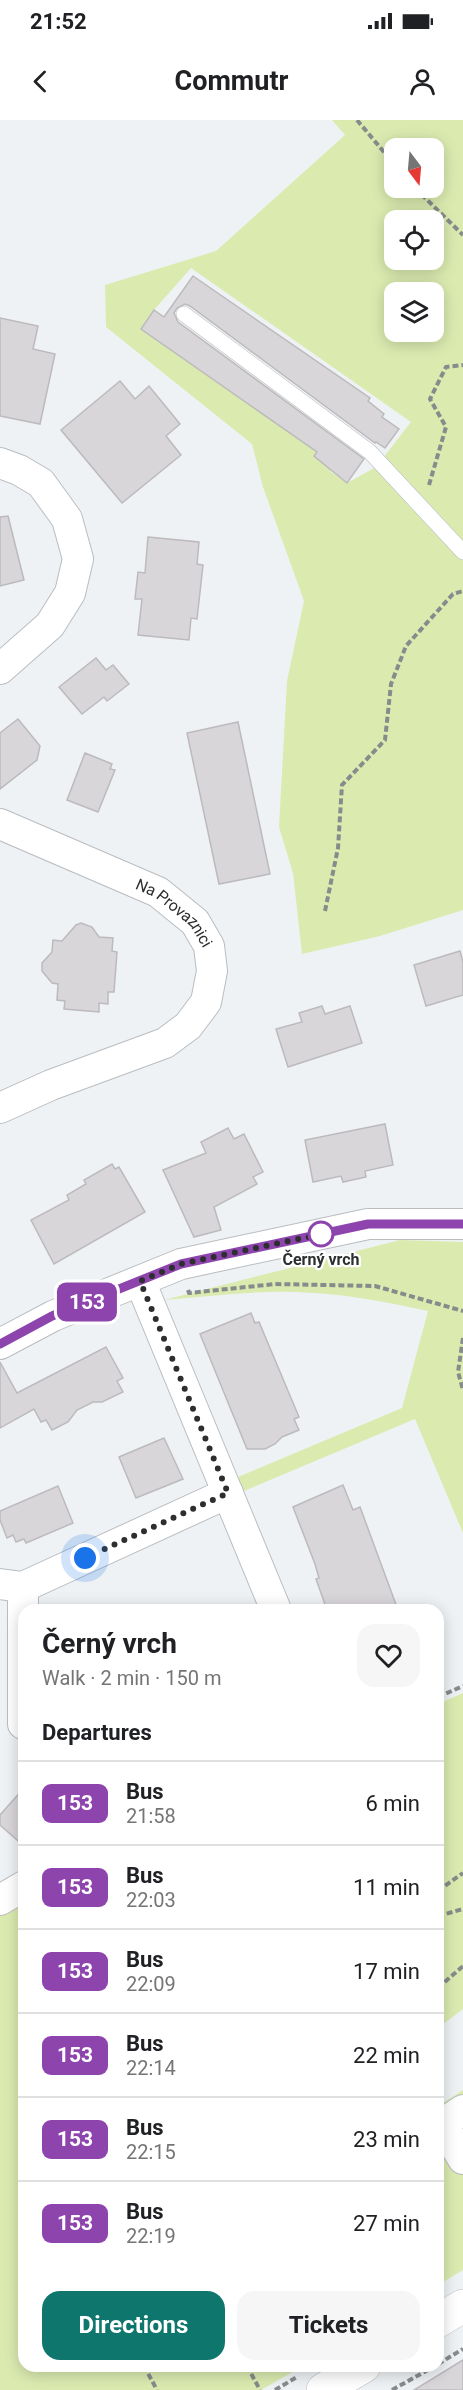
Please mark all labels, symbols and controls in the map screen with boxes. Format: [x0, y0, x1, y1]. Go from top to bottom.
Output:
text: 21:52 [30, 9, 87, 34]
icon: back [24, 65, 57, 98]
text: Commutr [175, 65, 288, 97]
icon: person [406, 65, 439, 98]
north arrow [384, 138, 444, 198]
map controls [384, 138, 444, 342]
button: locate [384, 210, 444, 270]
button: layers [384, 282, 444, 342]
street label: Na Provaznici [133, 875, 216, 951]
marker: Černý vrch [308, 1221, 334, 1247]
place label: Černý vrch [282, 1249, 360, 1269]
line badge: 153 [52, 1282, 122, 1322]
text: 153 [69, 1290, 105, 1314]
your location [70, 1543, 100, 1573]
button: heart [357, 1624, 420, 1687]
text: Černý vrch [42, 1627, 177, 1660]
text: Walk · 2 min · 150 m [42, 1666, 221, 1690]
text: Departures [42, 1720, 152, 1745]
text: Bus [126, 1779, 164, 1804]
text: 153 [57, 1791, 93, 1815]
text: 6 min [365, 1791, 420, 1816]
text: 21:58 [126, 1804, 176, 1828]
text: Bus [126, 1863, 164, 1888]
text: 153 [57, 1875, 93, 1899]
text: 11 min [353, 1875, 420, 1900]
text: 22:03 [126, 1888, 176, 1912]
text: Bus [126, 1947, 164, 1972]
text: 153 [57, 1959, 93, 1983]
text: 17 min [353, 1959, 420, 1984]
text: 22:09 [126, 1972, 176, 1996]
text: Bus [126, 2031, 164, 2056]
text: 153 [57, 2043, 93, 2067]
text: 22 min [353, 2043, 420, 2068]
text: 22:14 [126, 2056, 176, 2080]
text: Bus [126, 2115, 164, 2140]
text: 153 [57, 2127, 93, 2151]
text: 23 min [353, 2127, 420, 2152]
text: 22:15 [126, 2140, 176, 2164]
text: Bus [126, 2199, 164, 2224]
text: 153 [57, 2211, 93, 2235]
text: 27 min [353, 2211, 420, 2236]
text: 22:19 [126, 2224, 176, 2248]
button: Directions [42, 2291, 225, 2360]
button: Tickets [237, 2291, 420, 2360]

